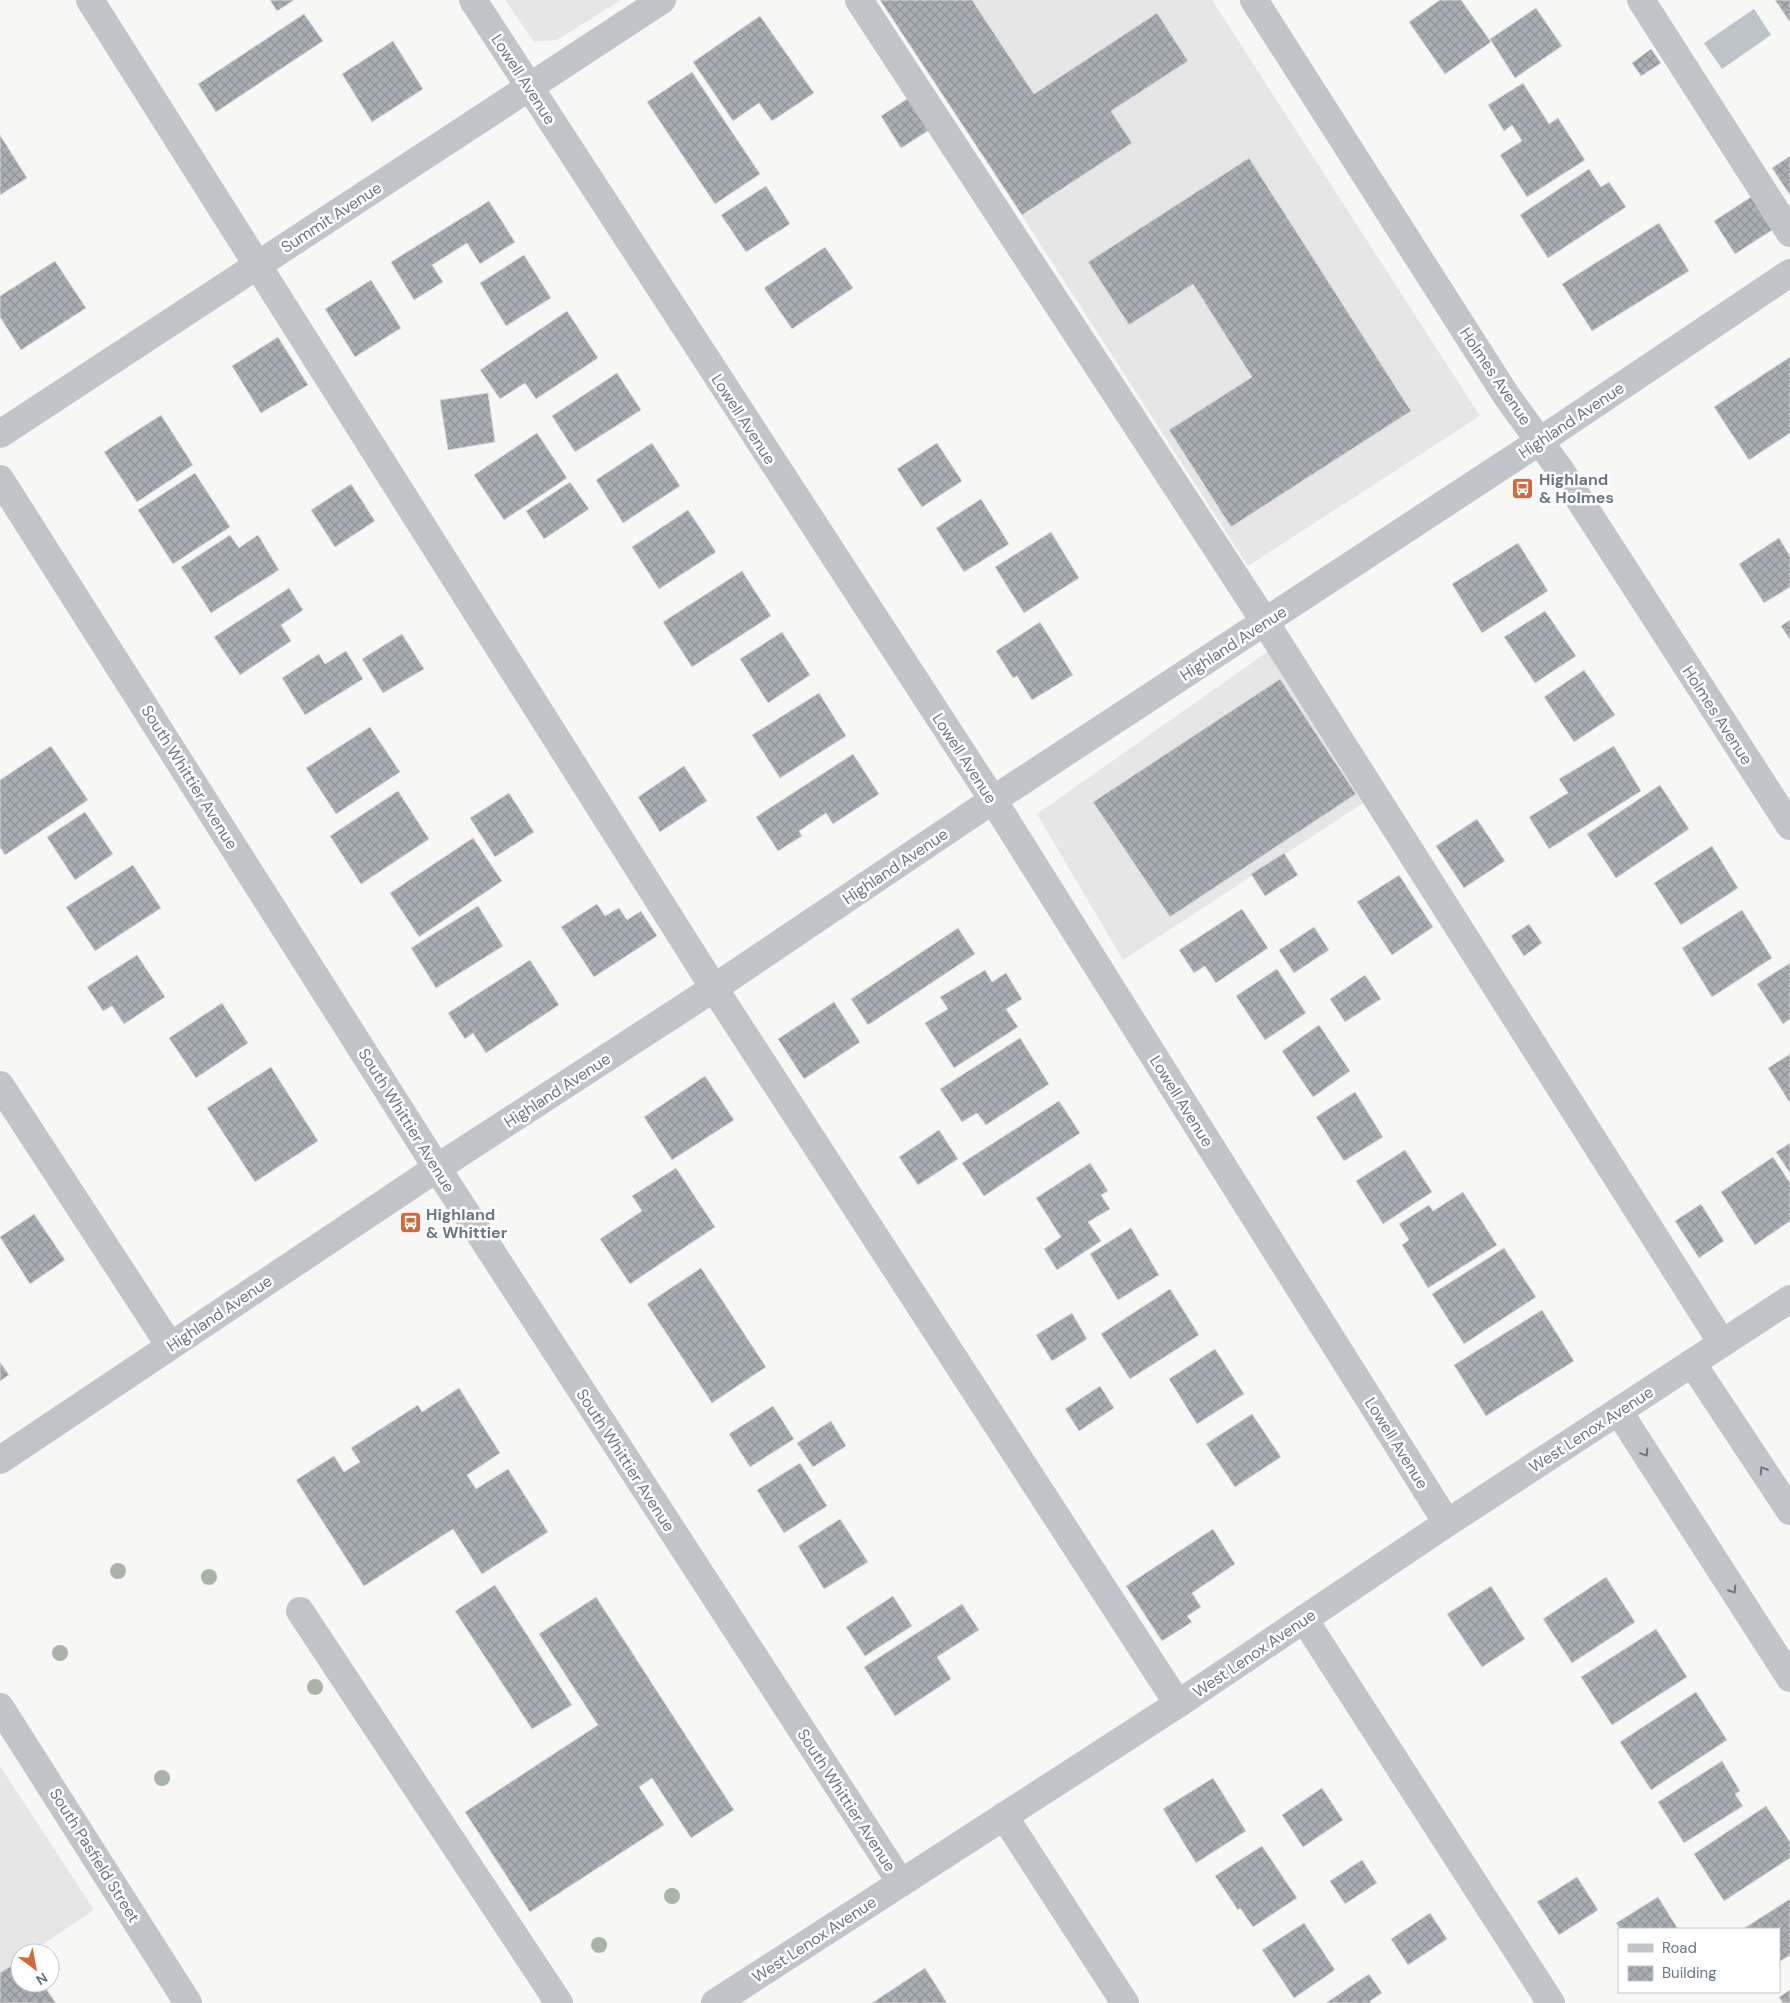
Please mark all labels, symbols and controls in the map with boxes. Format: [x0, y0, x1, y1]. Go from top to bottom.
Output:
street label: Lowell Avenue [486, 30, 561, 129]
street label: Summit Avenue [277, 177, 386, 258]
street label: Holmes Avenue [1455, 323, 1536, 429]
street label: Lowell Avenue [706, 370, 781, 469]
street label: Highland Avenue [1514, 377, 1628, 464]
place label: Highland & Holmes [1539, 469, 1614, 508]
bus stop icon: Highland & Holmes [1511, 476, 1535, 500]
street label: Highland Avenue [1176, 601, 1291, 686]
street label: Holmes Avenue [1678, 662, 1757, 769]
street label: South Whittier Avenue [137, 701, 243, 853]
street label: Lowell Avenue [927, 709, 1002, 808]
street label: Highland Avenue [838, 823, 952, 910]
street label: South Whittier Avenue [354, 1044, 460, 1196]
street label: Highland Avenue [500, 1048, 615, 1133]
street label: Lowell Avenue [1145, 1052, 1218, 1151]
place label: Highland & Whittier [426, 1204, 508, 1243]
bus stop icon: Highland & Whittier [398, 1211, 422, 1235]
street label: Highland Avenue [162, 1270, 276, 1357]
street label: West Lenox Avenue [1525, 1381, 1657, 1477]
street label: South Whittier Avenue [572, 1385, 680, 1536]
street label: Lowell Avenue [1360, 1394, 1433, 1493]
one-way arrow [1639, 1447, 1648, 1457]
one-way arrow [1760, 1467, 1770, 1476]
one-way arrow [1727, 1584, 1736, 1593]
street label: West Lenox Avenue [1189, 1604, 1320, 1702]
street label: South Whittier Avenue [793, 1725, 901, 1876]
street label: South Pasfield Street [45, 1784, 144, 1926]
street label: West Lenox Avenue [748, 1891, 880, 1987]
legend [1618, 1928, 1780, 1993]
text: Road [1662, 1938, 1697, 1958]
north arrow [10, 1943, 60, 1993]
text: Building [1662, 1963, 1717, 1983]
text: N [33, 1969, 51, 1989]

